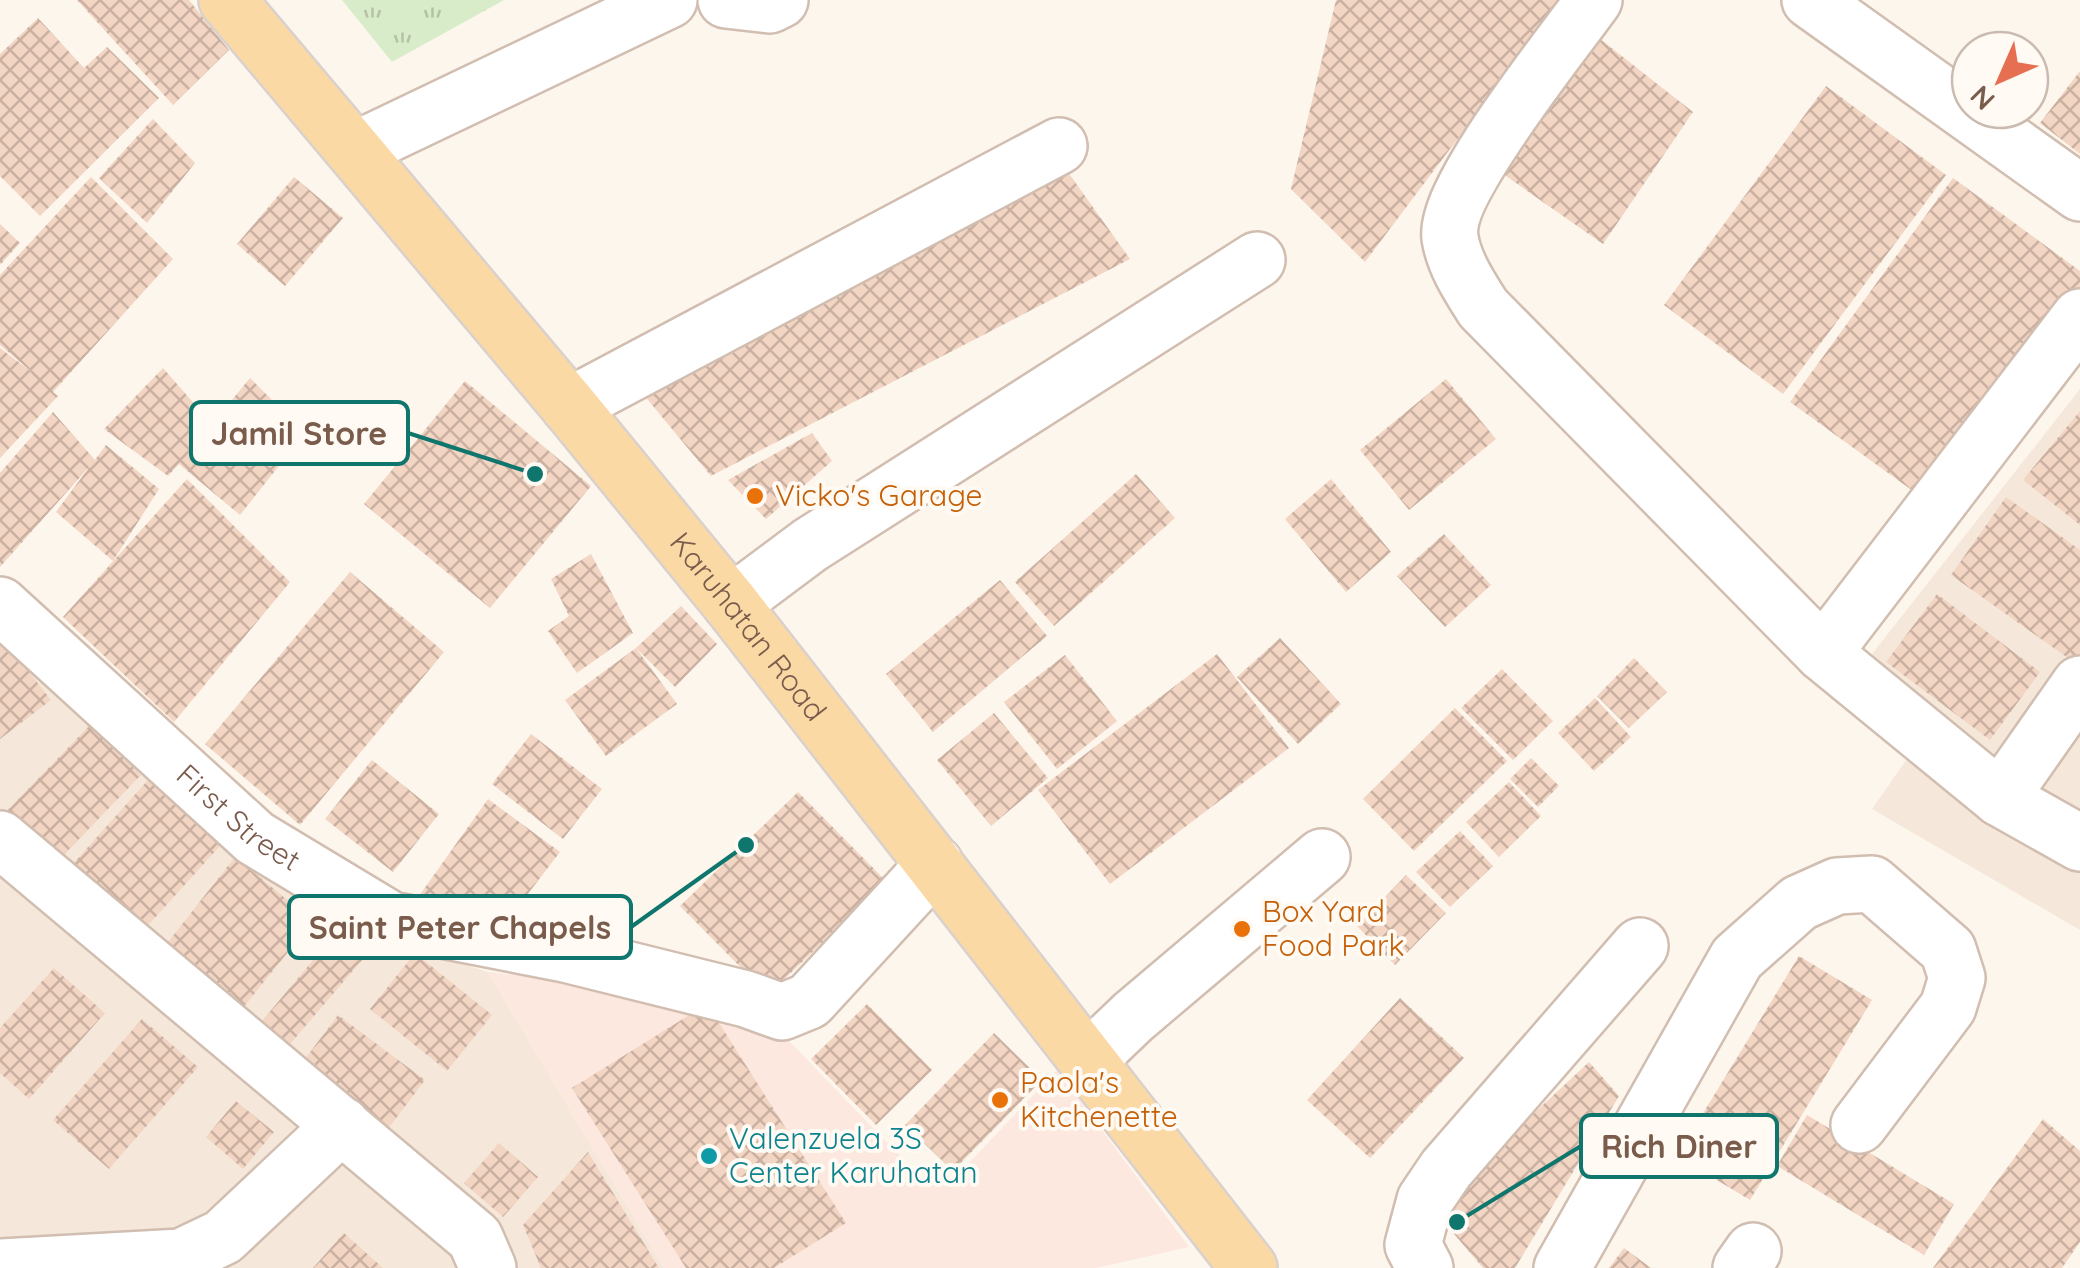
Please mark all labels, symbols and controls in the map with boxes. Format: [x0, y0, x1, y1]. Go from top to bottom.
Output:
north arrow [1950, 30, 2050, 130]
text: N [1962, 78, 2002, 118]
callout: Jamil Store [191, 402, 408, 464]
text: Jamil Store [211, 413, 387, 453]
place label: Vicko's Garage [775, 476, 982, 514]
marker: Vicko's Garage [744, 485, 766, 507]
street label: Karuhatan Road [662, 524, 835, 728]
street label: First Street [169, 756, 308, 879]
place label: Box Yard Food Park [1262, 892, 1405, 964]
callout: Saint Peter Chapels [289, 896, 631, 958]
text: Saint Peter Chapels [309, 907, 611, 947]
marker: Box Yard Food Park [1231, 918, 1253, 940]
place label: Paola's Kitchenette [1020, 1063, 1178, 1135]
marker: Paola's Kitchenette [989, 1089, 1011, 1111]
callout: Rich Diner [1581, 1115, 1777, 1177]
place label: Valenzuela 3S Center Karuhatan [729, 1119, 978, 1191]
text: Rich Diner [1601, 1126, 1757, 1166]
marker: Valenzuela 3S Center Karuhatan [698, 1145, 720, 1167]

